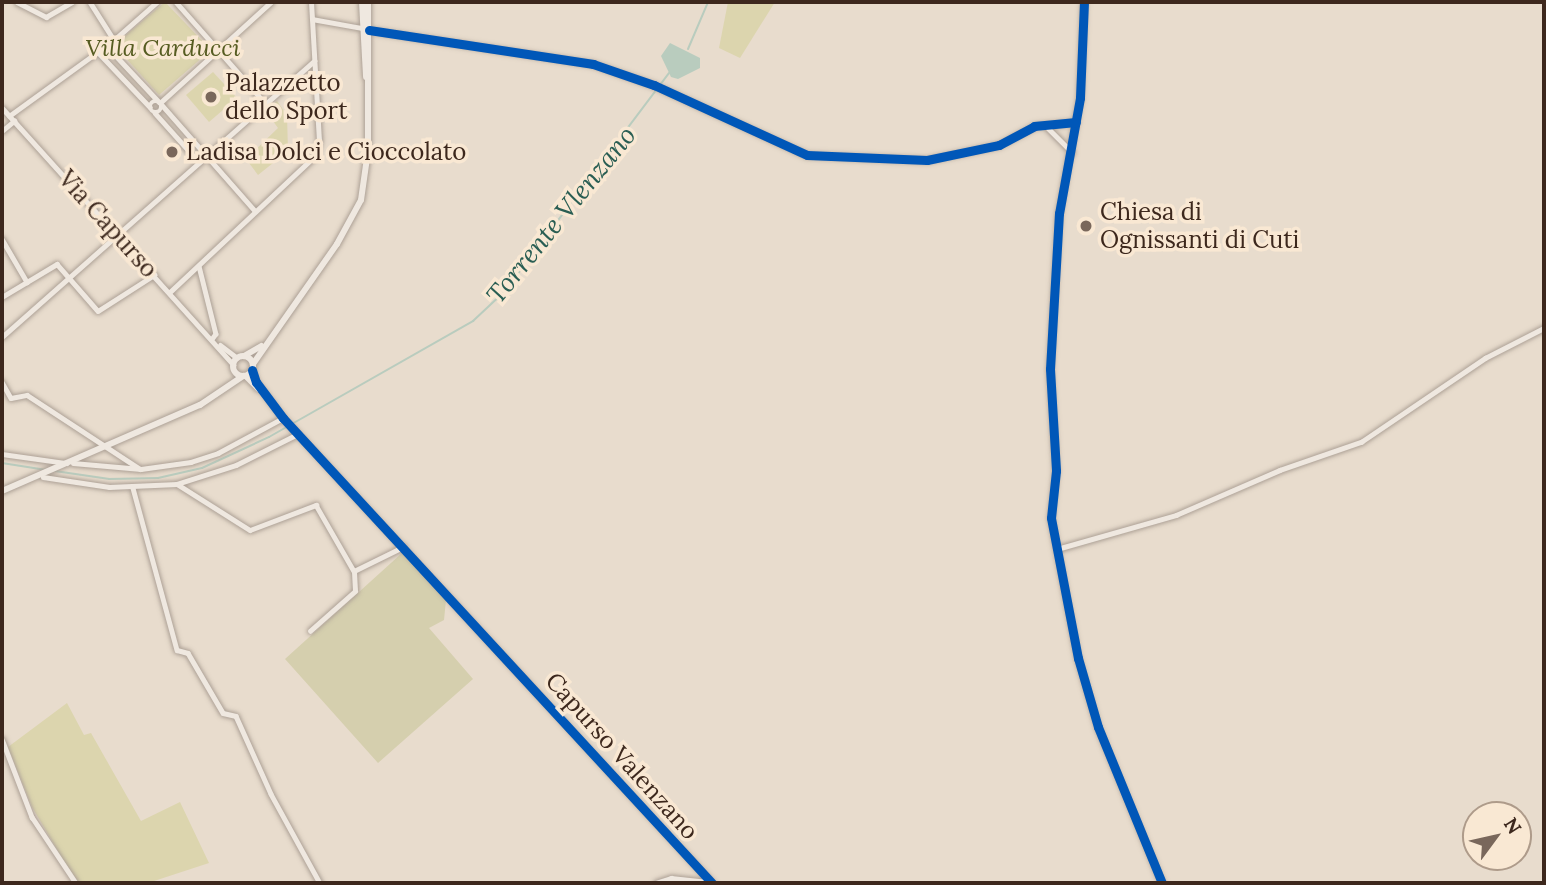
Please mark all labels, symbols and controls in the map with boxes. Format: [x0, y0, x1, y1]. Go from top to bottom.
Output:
park label: Villa Carducci [86, 34, 240, 62]
place label: Palazzetto dello Sport [225, 69, 347, 125]
marker: Palazzetto dello Sport [203, 89, 219, 105]
water label: Torrente Vlenzano [480, 120, 642, 310]
place label: Ladisa Dolci e Cioccolato [186, 138, 466, 166]
marker: Ladisa Dolci e Cioccolato [164, 144, 180, 160]
street label: Via Capurso [52, 165, 164, 283]
place label: Chiesa di Ognissanti di Cuti [1100, 198, 1299, 254]
marker: Chiesa di Ognissanti di Cuti [1078, 218, 1094, 234]
street label: Capurso Valenzano [540, 667, 704, 845]
north arrow [1462, 801, 1532, 871]
text: N [1499, 813, 1527, 838]

